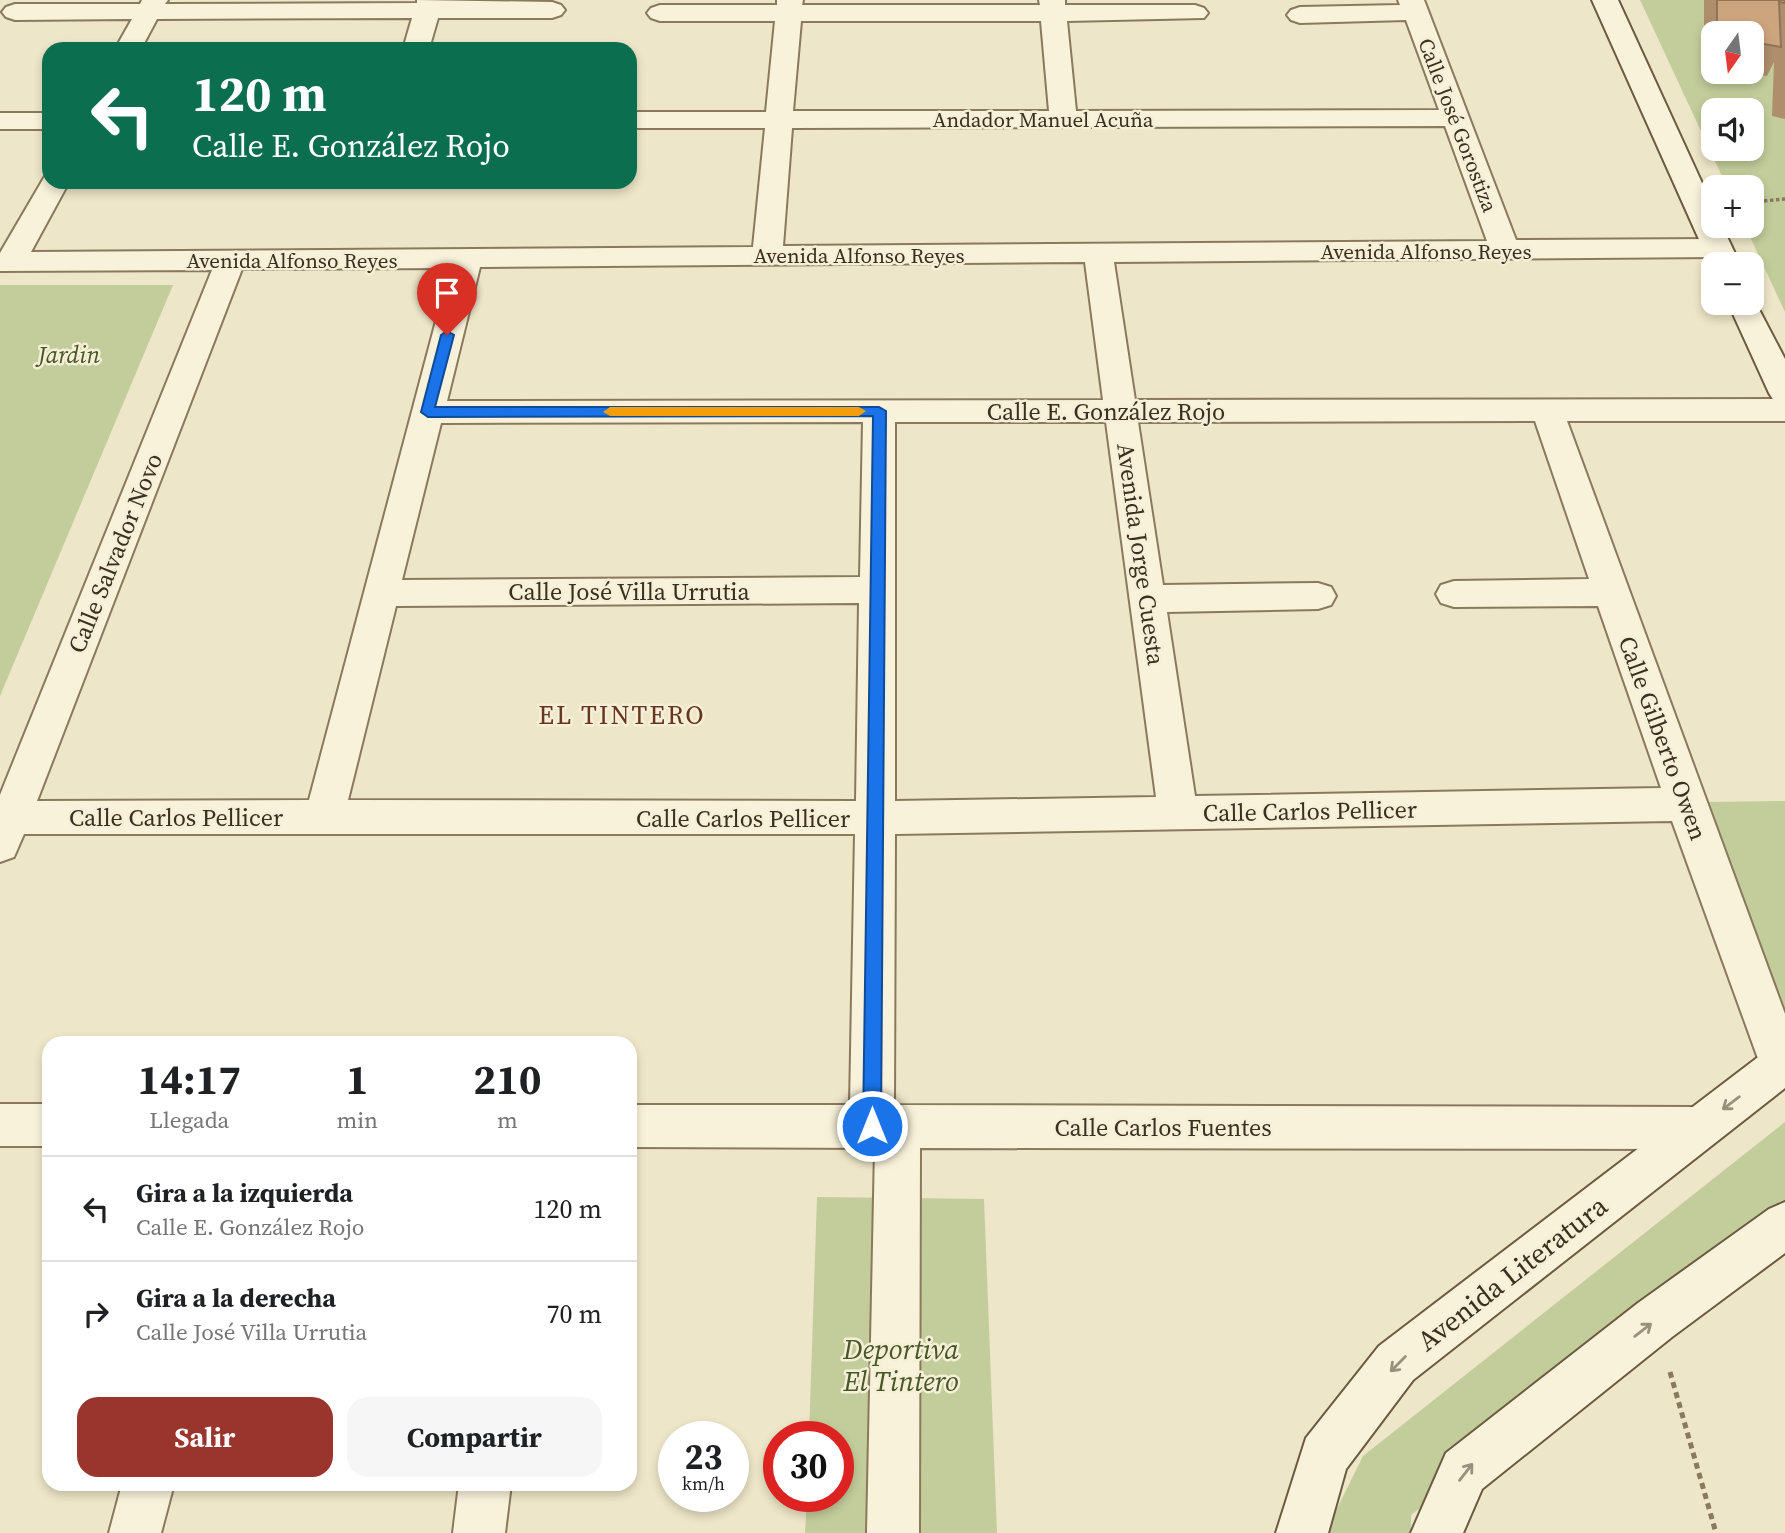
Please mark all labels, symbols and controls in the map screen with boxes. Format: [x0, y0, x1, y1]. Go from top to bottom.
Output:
north arrow [1701, 21, 1764, 84]
map controls [1701, 21, 1764, 315]
street label: Calle José Gorostiza [1411, 34, 1505, 216]
text: 120 m [192, 60, 327, 127]
icon: left [77, 70, 168, 161]
button: sound [1701, 98, 1764, 161]
street label: Andador Manuel Acuña [932, 105, 1154, 134]
text: Calle E. González Rojo [192, 124, 510, 168]
button: + [1701, 175, 1764, 238]
street label: Avenida Alfonso Reyes [1320, 237, 1532, 266]
street label: Avenida Alfonso Reyes [753, 241, 965, 270]
street label: Avenida Alfonso Reyes [186, 246, 398, 275]
button: − [1701, 252, 1764, 315]
pin [417, 263, 477, 335]
icon: arrive [428, 274, 466, 312]
park label: Jardin [35, 338, 100, 371]
street label: Calle E. González Rojo [987, 395, 1225, 428]
street label: Avenida Jorge Cuesta [1109, 441, 1173, 668]
street label: Calle Salvador Novo [60, 448, 170, 658]
street label: Calle José Villa Urrutia [508, 575, 750, 608]
street label: Calle Gilberto Owen [1611, 631, 1715, 845]
district label: EL TINTERO [538, 697, 706, 733]
street label: Calle Carlos Pellicer [1203, 793, 1417, 829]
street label: Calle Carlos Pellicer [69, 801, 283, 834]
street label: Calle Carlos Pellicer [636, 802, 850, 835]
text: 14:17 [137, 1050, 241, 1108]
text: 1 [346, 1050, 369, 1108]
text: 210 [473, 1050, 542, 1108]
position arrow [835, 1089, 909, 1163]
one-way arrow [1722, 1095, 1740, 1110]
text: Llegada [149, 1104, 229, 1136]
text: min [336, 1104, 378, 1136]
text: m [497, 1104, 518, 1136]
street label: Calle Carlos Fuentes [1054, 1111, 1272, 1144]
text: Gira a la izquierda [136, 1175, 353, 1211]
street label: Avenida Literatura [1409, 1186, 1616, 1359]
icon: left [77, 1190, 115, 1228]
text: 120 m [534, 1191, 602, 1227]
text: Calle E. González Rojo [136, 1211, 364, 1243]
text: Gira a la derecha [136, 1280, 336, 1316]
icon: right [77, 1295, 115, 1333]
text: 70 m [547, 1296, 602, 1332]
text: Calle José Villa Urrutia [136, 1316, 367, 1348]
one-way arrow [1633, 1322, 1651, 1337]
park label: Deportiva El Tintero [842, 1330, 959, 1400]
one-way arrow [1389, 1356, 1406, 1373]
button: Salir [77, 1397, 333, 1477]
button: Compartir [347, 1397, 602, 1477]
speed limit sign: 30 [763, 1421, 854, 1512]
text: 23 [685, 1433, 722, 1481]
one-way arrow [1459, 1464, 1474, 1482]
text: km/h [682, 1471, 725, 1496]

